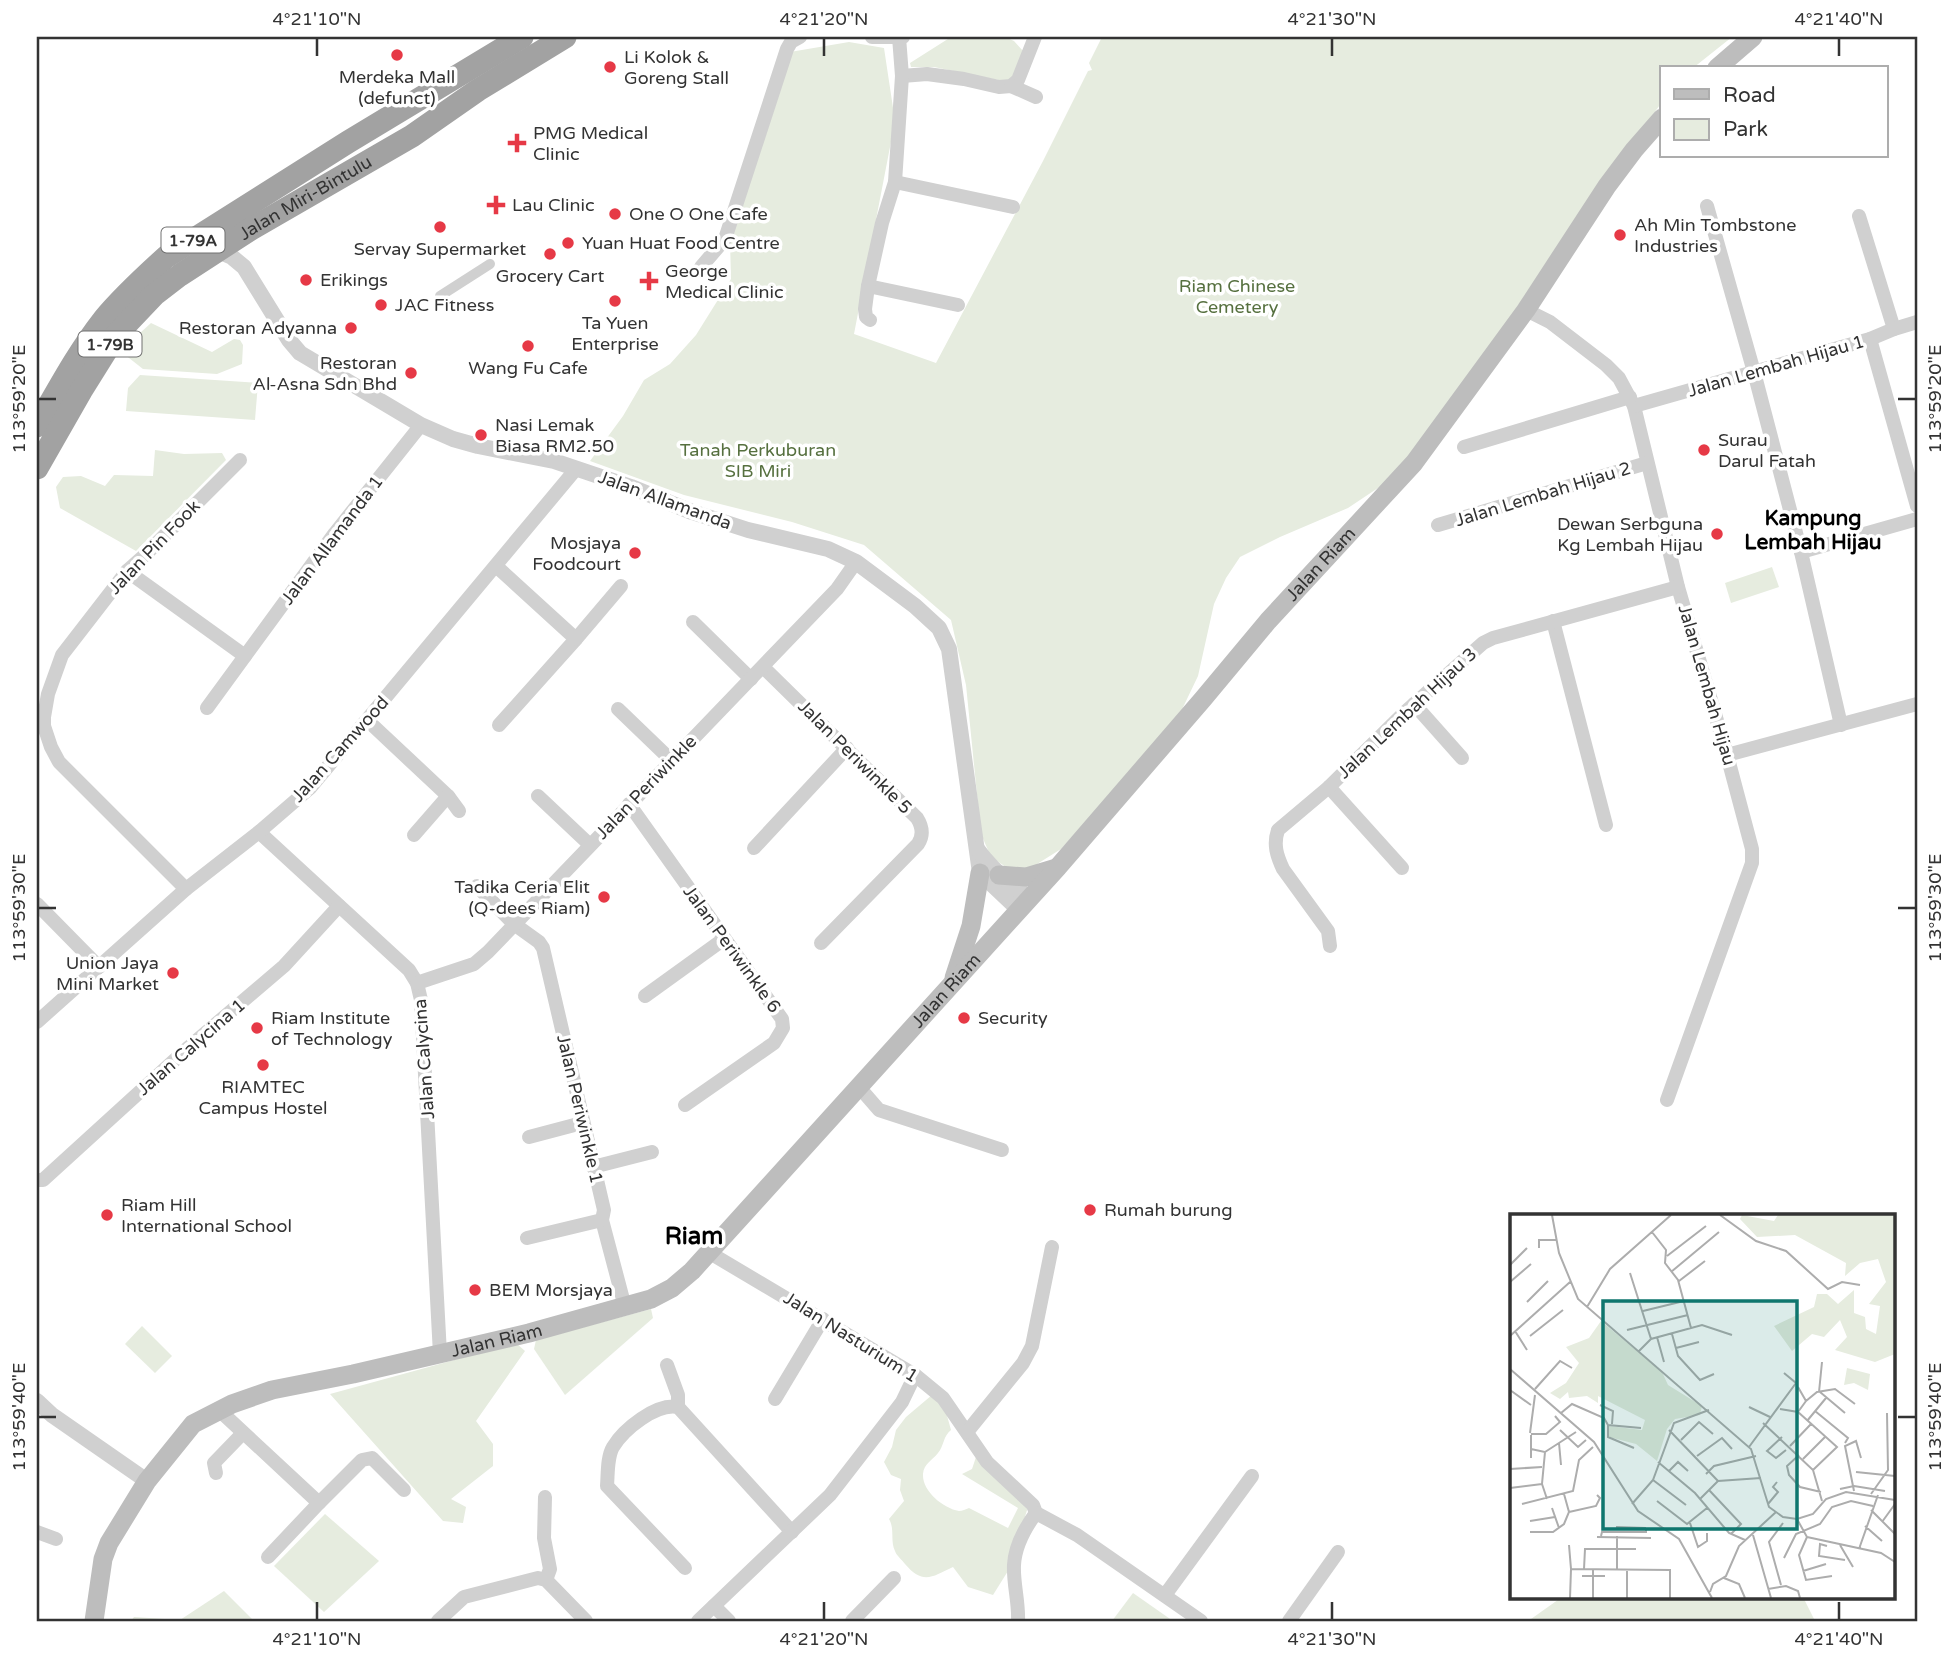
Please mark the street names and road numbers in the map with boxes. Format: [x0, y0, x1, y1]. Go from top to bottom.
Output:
street label: Jalan Miri-Bintulu [235, 151, 376, 245]
road number: 1-79A [162, 228, 224, 252]
street label: Jalan Lembah Hijau 1 [1685, 330, 1867, 402]
road number: 1-79B [78, 332, 142, 356]
street label: Jalan Lembah Hijau 2 [1453, 457, 1633, 531]
street label: Jalan Allamanda [595, 466, 735, 534]
street label: Jalan Allamanda 1 [276, 471, 388, 609]
street label: Jalan Pin Fook [103, 495, 205, 599]
street label: Jalan Riam [1281, 522, 1360, 606]
street label: Jalan Lembah Hijau [1673, 602, 1741, 768]
street label: Jalan Lembah Hijau 3 [1333, 643, 1481, 783]
street label: Jalan Camwood [287, 691, 393, 807]
street label: Jalan Periwinkle 5 [793, 695, 917, 819]
street label: Jalan Periwinkle [591, 730, 701, 844]
street label: Jalan Periwinkle 6 [678, 881, 786, 1017]
street label: Jalan Riam [907, 949, 985, 1032]
street label: Jalan Calycina 1 [132, 994, 250, 1100]
street label: Jalan Calycina [409, 998, 439, 1120]
street label: Jalan Periwinkle 1 [552, 1032, 608, 1186]
street label: Jalan Nasturium 1 [780, 1287, 922, 1387]
street label: Jalan Riam [449, 1319, 545, 1362]

